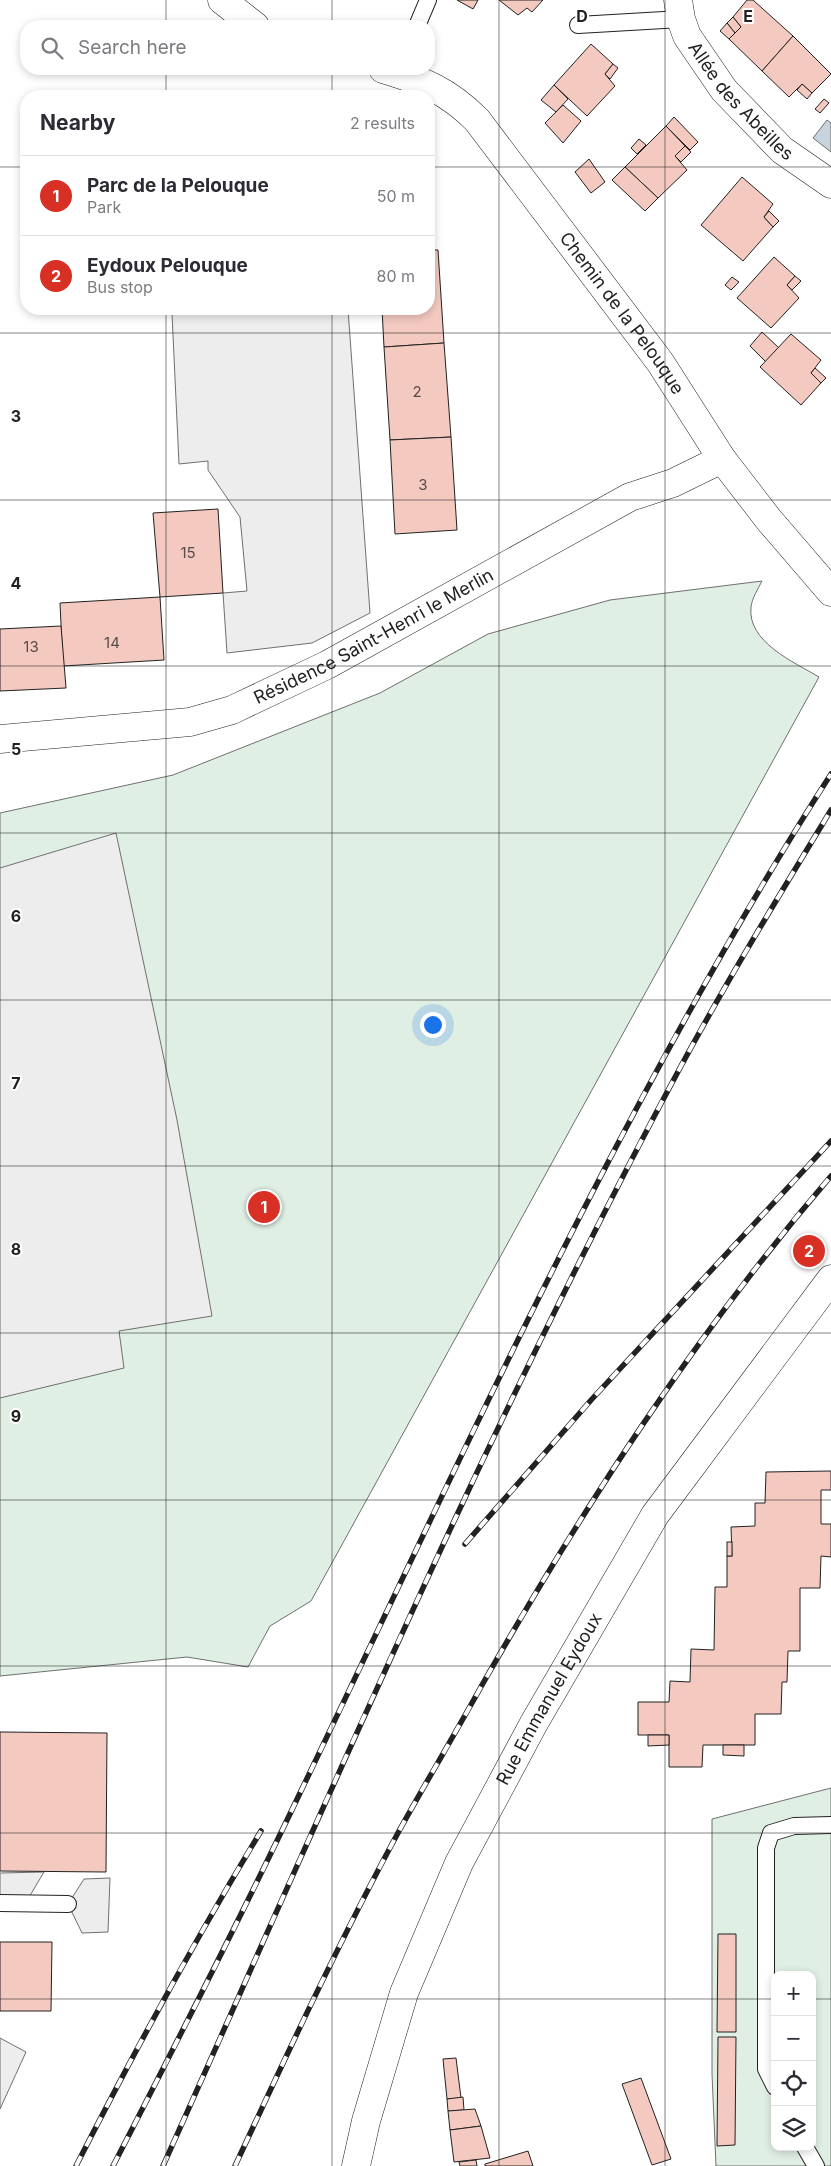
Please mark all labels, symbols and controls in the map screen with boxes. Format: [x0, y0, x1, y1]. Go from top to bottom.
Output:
text: D [576, 6, 588, 26]
text: E [743, 6, 753, 26]
search box [20, 20, 435, 75]
icon: search [38, 34, 66, 62]
text: Search here [78, 36, 187, 59]
street label: Allée des Abeilles [684, 38, 797, 164]
text: Nearby [40, 110, 115, 135]
text: 2 results [350, 113, 415, 133]
text: Parc de la Pelouque [87, 174, 269, 197]
text: 1 [53, 186, 59, 206]
text: 50 m [377, 186, 415, 206]
text: Park [87, 197, 121, 217]
street label: Chemin de la Pelouque [556, 228, 689, 398]
text: Eydoux Pelouque [87, 254, 248, 277]
text: 2 [51, 266, 61, 286]
text: 80 m [376, 266, 415, 286]
text: Bus stop [87, 277, 153, 297]
house number: 2 [412, 382, 422, 401]
text: 3 [11, 406, 21, 426]
house number: 3 [418, 475, 428, 494]
house number: 15 [180, 543, 196, 562]
street label: Résidence Saint-Henri le Merlin [250, 564, 497, 708]
text: 4 [11, 573, 22, 593]
house number: 14 [104, 633, 120, 652]
house number: 13 [23, 637, 39, 656]
text: 5 [11, 739, 21, 759]
text: 6 [11, 906, 21, 926]
your location [420, 1012, 446, 1038]
text: 7 [11, 1073, 21, 1093]
pin: 1 [248, 1188, 280, 1226]
pin: 2 [793, 1232, 825, 1270]
text: 8 [11, 1239, 21, 1259]
text: 9 [11, 1406, 21, 1426]
street label: Rue Emmanuel Eydoux [492, 1609, 606, 1788]
map controls [771, 1971, 816, 2151]
button: + [771, 1971, 816, 2016]
button: − [771, 2016, 816, 2061]
button: locate [771, 2061, 816, 2106]
button: layers [771, 2106, 816, 2151]

